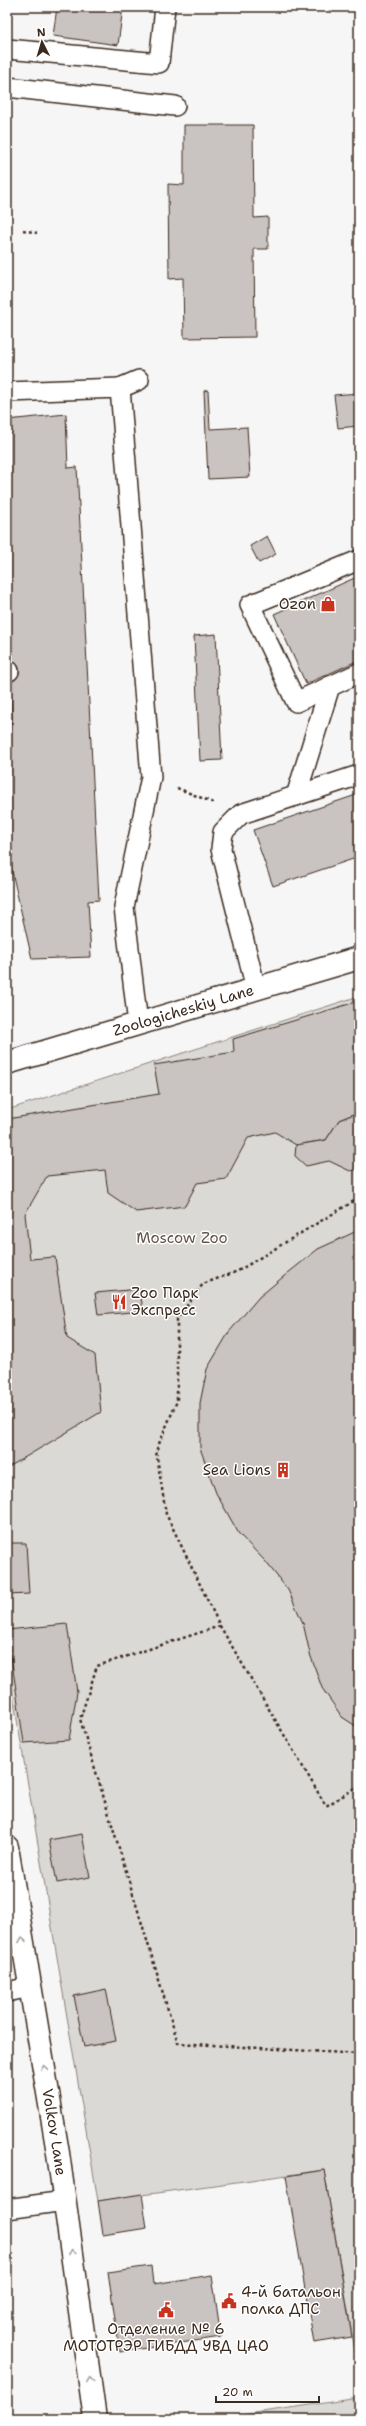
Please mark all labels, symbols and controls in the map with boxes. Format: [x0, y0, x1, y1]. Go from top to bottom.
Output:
north arrow [22, 22, 62, 62]
text: N [36, 25, 46, 40]
place label: Ozon [279, 594, 316, 614]
shop icon: Ozon [319, 595, 337, 613]
street label: Zoologicheskiy Lane [110, 980, 256, 1041]
park label: Moscow Zoo [136, 1228, 228, 1248]
place label: Zoo Парк Экспресс [131, 1283, 198, 1320]
restaurant icon: Zoo Парк Экспресс [110, 1293, 128, 1311]
place label: Sea Lions [203, 1460, 271, 1480]
building icon: Sea Lions [274, 1461, 292, 1479]
one-way arrow [18, 1936, 27, 1943]
one-way arrow [40, 2065, 48, 2071]
street label: Volkov Lane [37, 2087, 71, 2177]
one-way arrow [68, 2249, 77, 2255]
place label: 4-й батальон полка ДПС [241, 2282, 341, 2319]
public building icon: 4-й батальон полка ДПС [220, 2292, 238, 2310]
public building icon: Отделение № 6 МОТОТРЭР ГИБДД УВД ЦАО [157, 2301, 175, 2319]
place label: Отделение № 6 МОТОТРЭР ГИБДД УВД ЦАО [63, 2319, 269, 2356]
one-way arrow [86, 2377, 95, 2383]
scale bar [216, 2378, 319, 2404]
text: 20 m [222, 2384, 253, 2400]

